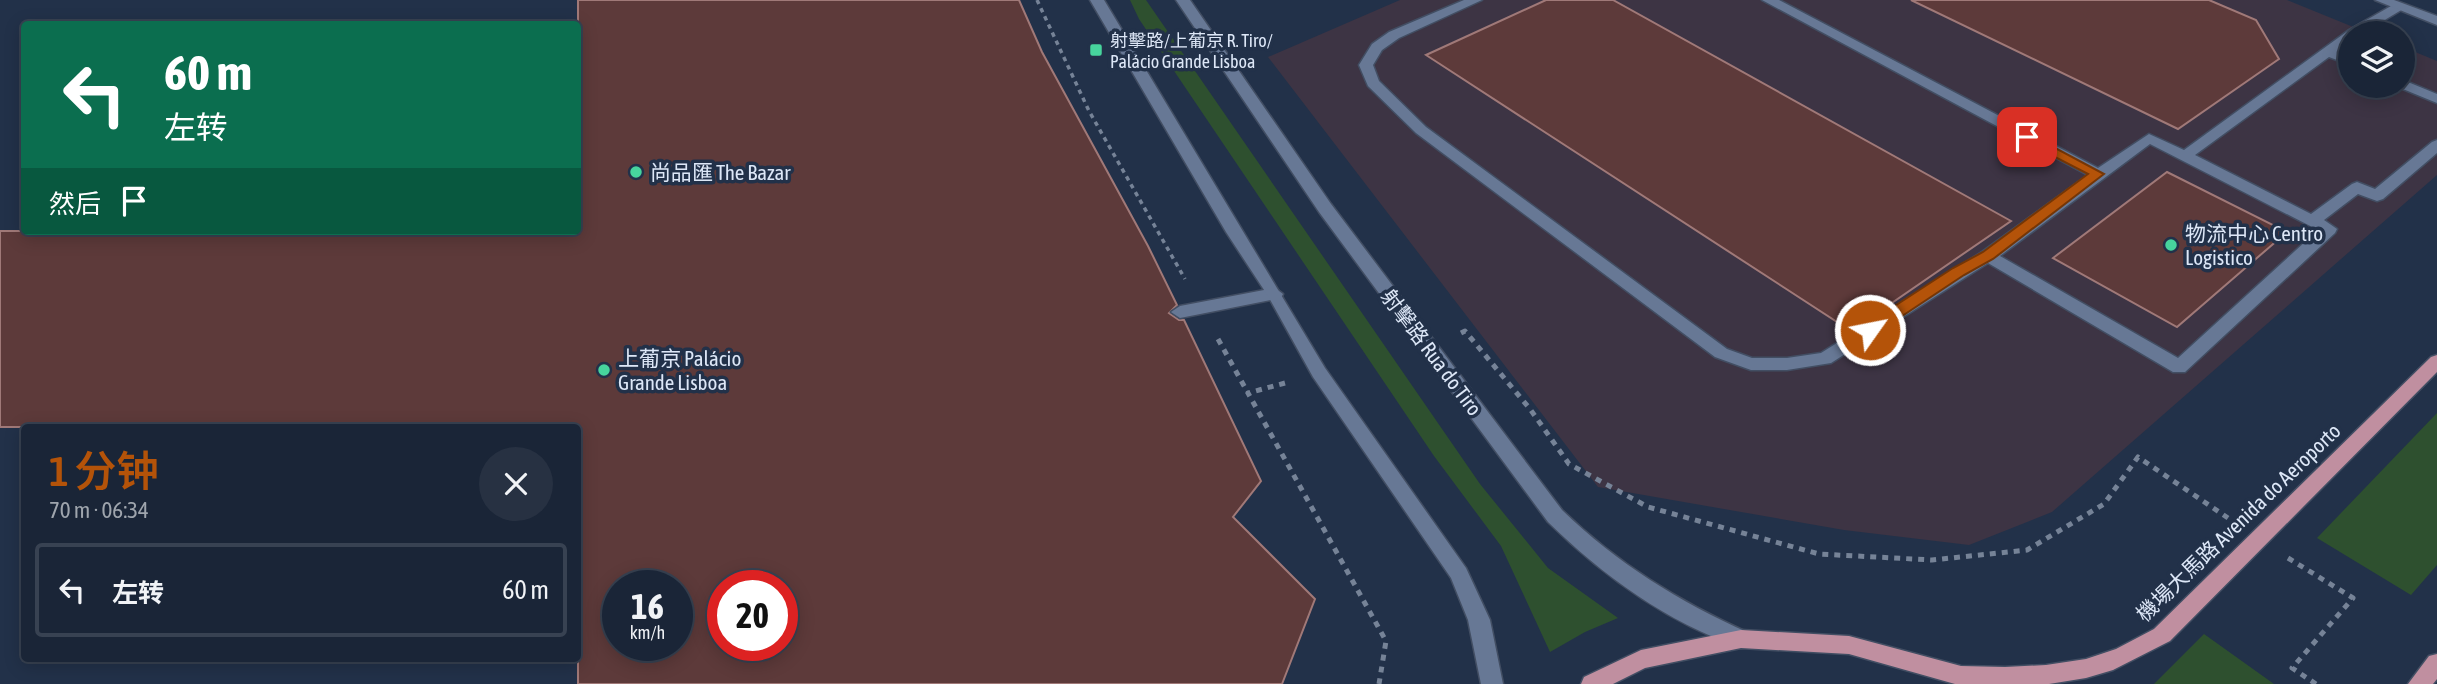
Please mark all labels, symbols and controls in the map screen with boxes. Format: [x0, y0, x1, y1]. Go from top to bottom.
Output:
map controls [2338, 21, 2415, 98]
button: layers [2338, 21, 2415, 98]
place label: 射擊路/上葡京 R. Tiro/ Palácio Grande Lisboa [1110, 30, 1273, 72]
marker: 射擊路/上葡京 R. Tiro/ Palácio Grande Lisboa [1088, 42, 1104, 58]
text: 60 m [164, 44, 252, 100]
icon: left [49, 49, 140, 140]
pin [1997, 107, 2057, 167]
text: 左转 [164, 109, 228, 146]
icon: arrive [2008, 118, 2046, 156]
place label: 尚品匯 The Bazar [650, 160, 791, 184]
marker: 尚品匯 The Bazar [628, 164, 644, 180]
icon: arrive [115, 182, 153, 220]
text: 然后 [49, 189, 101, 219]
place label: 物流中心 Centro Logistico [2185, 221, 2323, 269]
marker: 物流中心 Centro Logistico [2163, 237, 2179, 253]
street label: 射擊路 Rua do Tiro [1377, 284, 1487, 420]
position arrow [1833, 293, 1907, 367]
place label: 上葡京 Palácio Grande Lisboa [618, 346, 741, 394]
marker: 上葡京 Palácio Grande Lisboa [596, 362, 612, 378]
street label: 機場大馬路 Avenida do Aeroporto [2131, 418, 2345, 626]
text: 1 分钟 [49, 447, 159, 495]
button: close [479, 447, 553, 521]
text: 70 m · 06:34 [49, 497, 149, 523]
speed limit sign: 20 [707, 570, 798, 661]
icon: left [53, 571, 91, 609]
text: 60 m [502, 575, 549, 605]
text: 左转 [112, 578, 164, 608]
text: 16 [631, 586, 664, 626]
text: km/h [630, 622, 665, 643]

